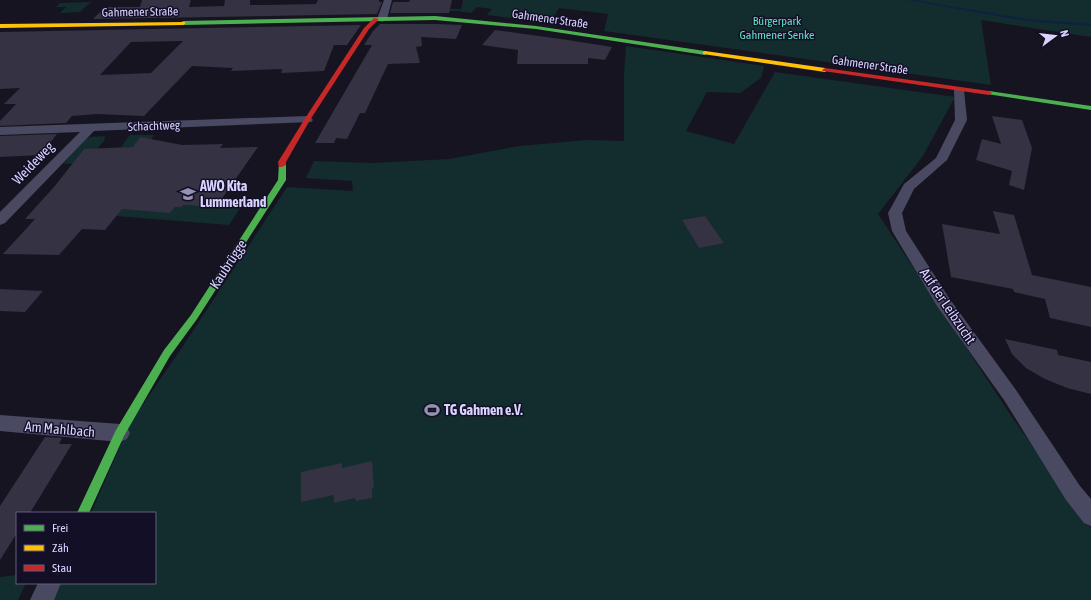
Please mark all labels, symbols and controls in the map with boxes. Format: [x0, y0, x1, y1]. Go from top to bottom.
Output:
street label: Gahmener Straße [102, 4, 178, 20]
street label: Gahmener Straße [511, 7, 589, 31]
park label: Bürgerpark Gahmener Senke [739, 14, 815, 42]
north arrow [1035, 16, 1075, 56]
text: N [1058, 29, 1071, 38]
street label: Gahmener Straße [831, 53, 909, 77]
street label: Schachtweg [128, 118, 181, 134]
street label: Weideweg [9, 138, 57, 188]
place label: AWO Kita Lummerland [199, 178, 267, 210]
school or university icon: AWO Kita Lummerland [179, 185, 197, 203]
street label: Kaubrügge [206, 236, 250, 292]
street label: Auf der Leibzucht [917, 265, 979, 347]
sports icon: TG Gahmen e.V. [423, 401, 441, 419]
place label: TG Gahmen e.V. [444, 402, 523, 418]
street label: Am Mahlbach [24, 418, 96, 440]
legend [16, 512, 156, 584]
text: Frei [52, 521, 68, 535]
text: Zäh [52, 541, 69, 555]
text: Stau [52, 561, 72, 575]

